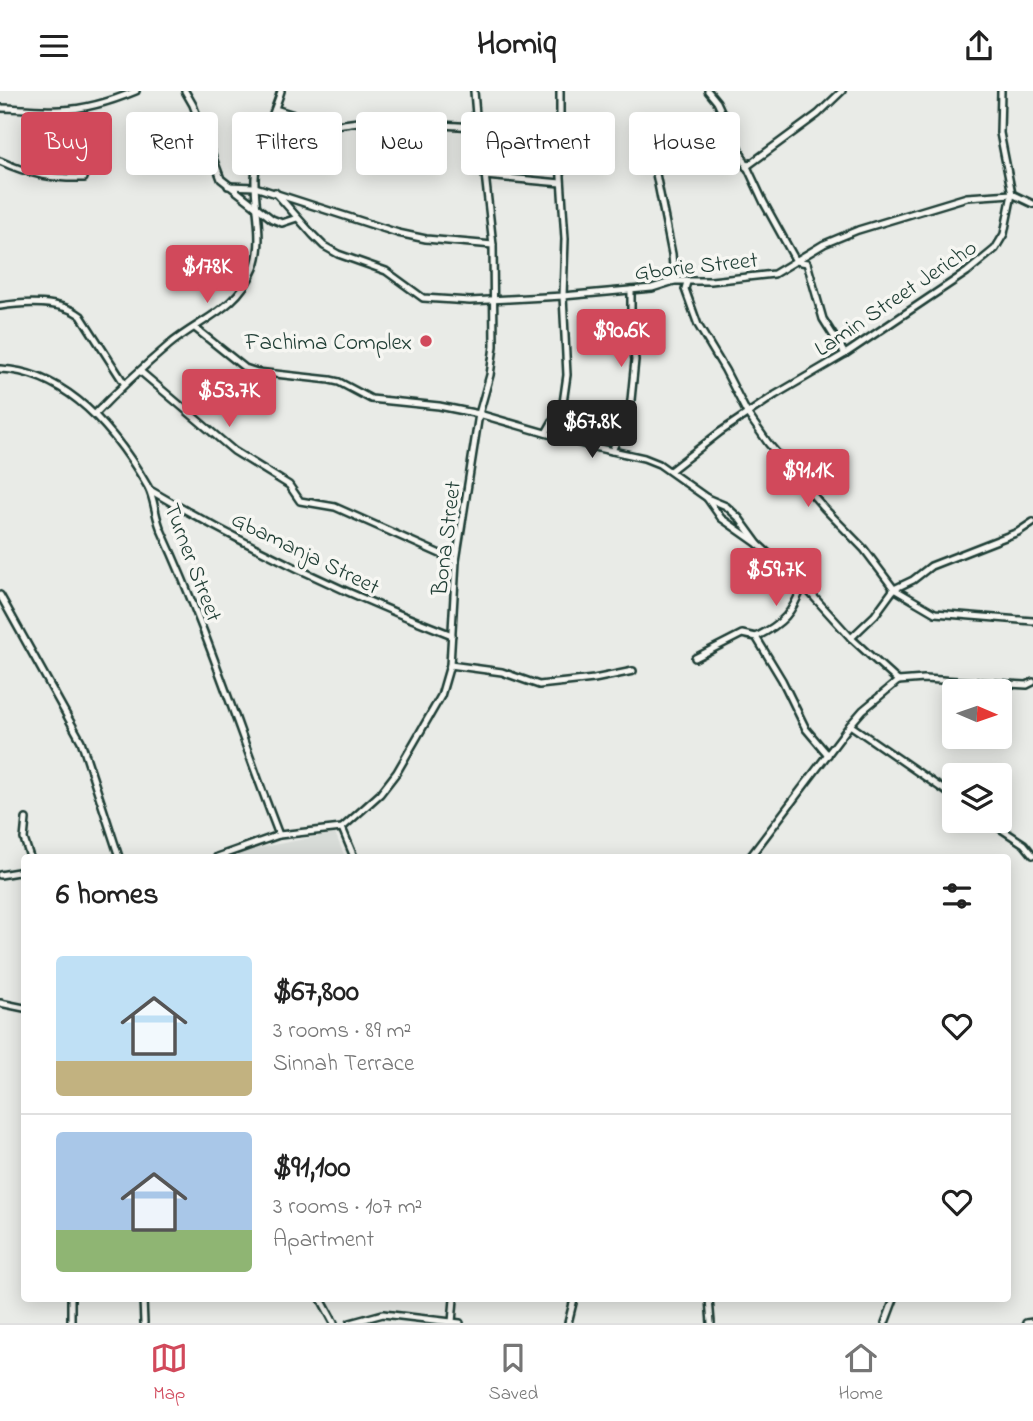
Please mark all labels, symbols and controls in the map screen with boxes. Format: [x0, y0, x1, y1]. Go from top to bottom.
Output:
text: Homiq [477, 22, 556, 69]
icon: menu [35, 27, 73, 65]
icon: share [960, 27, 998, 65]
chip: Buy [21, 112, 112, 175]
chip: Rent [126, 112, 218, 175]
chip: Filters [232, 112, 342, 175]
chip: New [356, 112, 447, 175]
chip: Apartment [461, 112, 615, 175]
chip: House [629, 112, 740, 175]
street label: Lamin Street Jericho [809, 232, 984, 366]
pin: $178K [158, 245, 256, 305]
street label: Gborie Street [633, 245, 760, 290]
text: $178K [182, 251, 232, 284]
pin: $90.6K [564, 309, 678, 369]
text: $90.6K [593, 315, 649, 348]
place label: Fachima Complex [244, 327, 412, 360]
marker: Fachima Complex [418, 333, 434, 349]
pin: $53.7K [172, 369, 286, 429]
text: $53.7K [198, 375, 260, 408]
pin: $67.8K [535, 401, 649, 460]
text: $67.8K [563, 406, 621, 439]
pin: $91.1K [751, 449, 865, 509]
text: $91.1K [782, 455, 834, 488]
street label: Bona Street [424, 479, 471, 598]
street label: Turner Street [154, 499, 229, 627]
street label: Gbamanja Street [225, 504, 385, 605]
pin: $59.7K [719, 549, 833, 608]
text: $59.7K [746, 554, 806, 587]
north arrow [942, 679, 1012, 749]
map controls [942, 679, 1012, 833]
button: layers [942, 763, 1012, 833]
text: 6 homes [56, 874, 159, 918]
icon: filters [938, 877, 976, 915]
text: $67,800 [273, 971, 359, 1015]
icon: home [112, 984, 196, 1068]
icon: heart [938, 1007, 976, 1045]
text: 3 rooms · 89 m² [273, 1015, 411, 1048]
text: Sinnah Terrace [273, 1048, 414, 1081]
text: $91,100 [273, 1147, 350, 1191]
icon: home [112, 1160, 196, 1244]
icon: heart [938, 1183, 976, 1221]
text: 3 rooms · 107 m² [273, 1191, 422, 1224]
text: Apartment [273, 1224, 374, 1257]
tab: Map [150, 1339, 188, 1408]
tab: Saved [489, 1339, 538, 1408]
tab: Home [839, 1339, 883, 1408]

